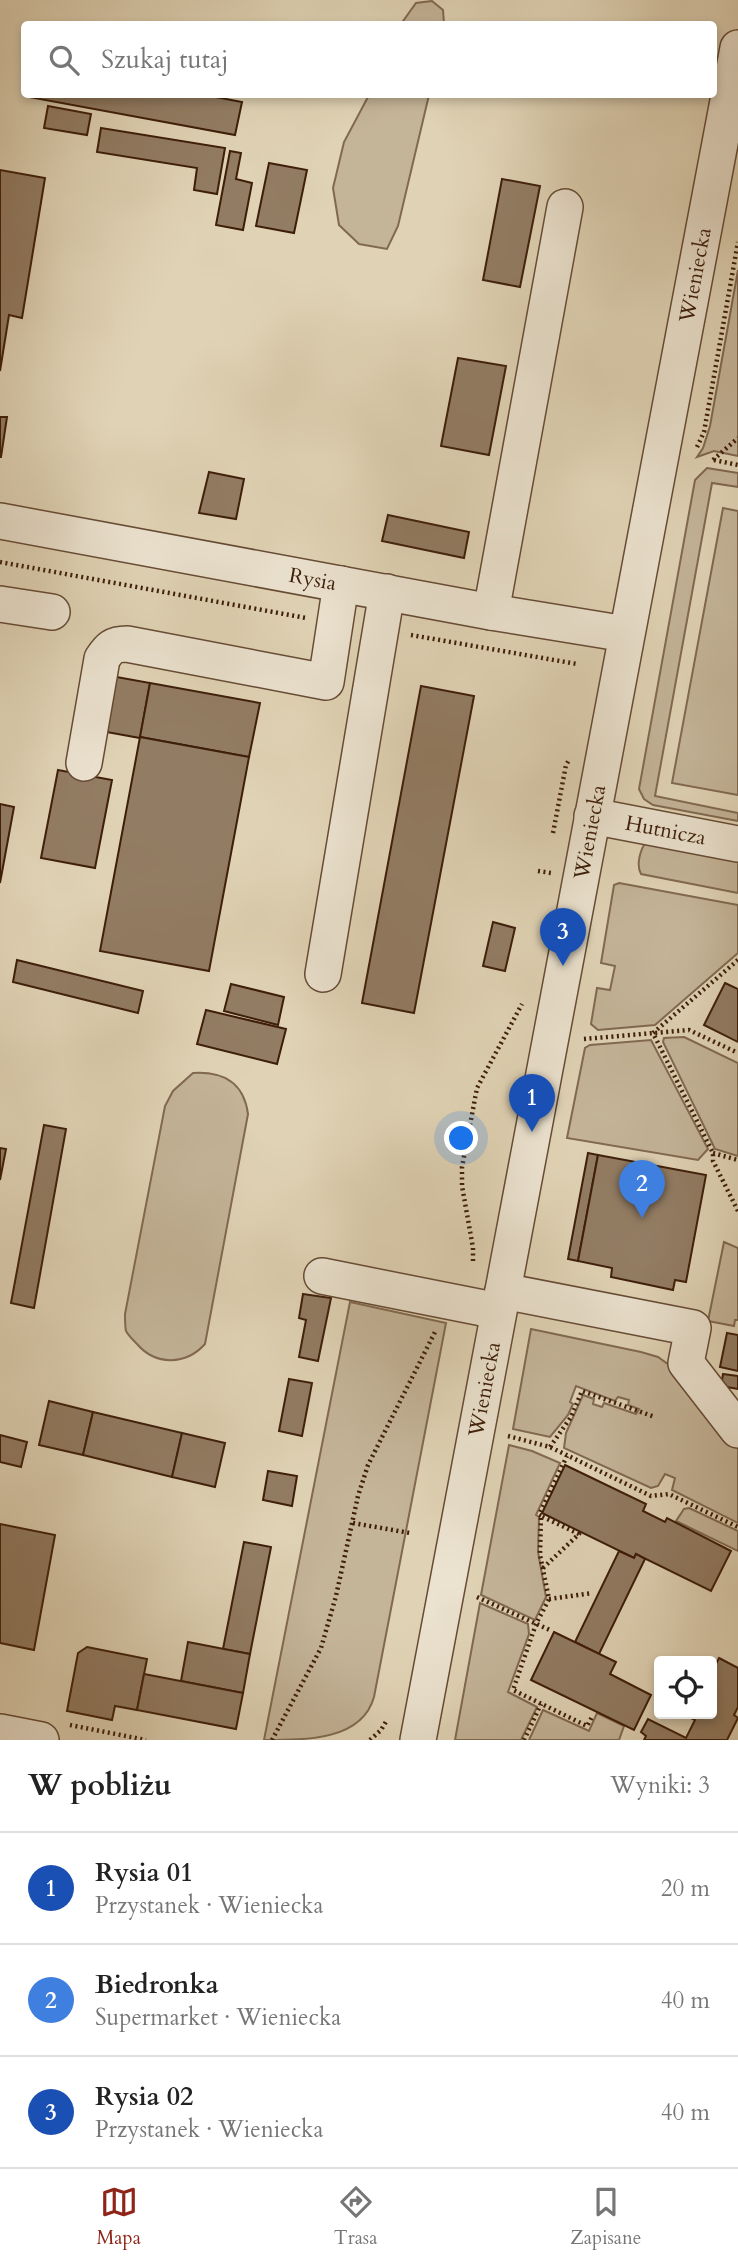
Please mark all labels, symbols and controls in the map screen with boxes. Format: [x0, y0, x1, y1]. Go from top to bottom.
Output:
search box [21, 21, 717, 98]
icon: search [45, 41, 83, 79]
text: Szukaj tutaj [101, 42, 229, 77]
street label: Wieniecka [672, 225, 719, 326]
street label: Rysia [286, 561, 339, 598]
street label: Wieniecka [567, 782, 613, 883]
street label: Hutnicza [623, 809, 708, 853]
pin: 3 [540, 908, 586, 966]
pin: 1 [509, 1074, 555, 1132]
your location [444, 1121, 478, 1155]
pin: 2 [619, 1160, 665, 1218]
street label: Wieniecka [461, 1339, 508, 1440]
map controls [654, 1656, 717, 1719]
button: locate [654, 1656, 717, 1719]
text: W pobliżu [28, 1765, 172, 1806]
text: Wyniki: 3 [610, 1770, 710, 1801]
text: Rysia 01 [95, 1855, 193, 1890]
text: 1 [45, 1873, 57, 1904]
text: 20 m [661, 1873, 710, 1904]
text: Przystanek · Wieniecka [95, 1890, 323, 1921]
text: Biedronka [95, 1967, 219, 2002]
text: 2 [45, 1985, 57, 2016]
text: 40 m [661, 1985, 710, 2016]
text: Supermarket · Wieniecka [95, 2002, 341, 2033]
text: Rysia 02 [95, 2079, 193, 2114]
text: 3 [45, 2097, 57, 2128]
text: 40 m [661, 2097, 710, 2128]
text: Przystanek · Wieniecka [95, 2114, 323, 2145]
tab: Mapa [96, 2183, 141, 2251]
tab: Trasa [334, 2183, 377, 2251]
tab: Zapisane [570, 2183, 642, 2251]

